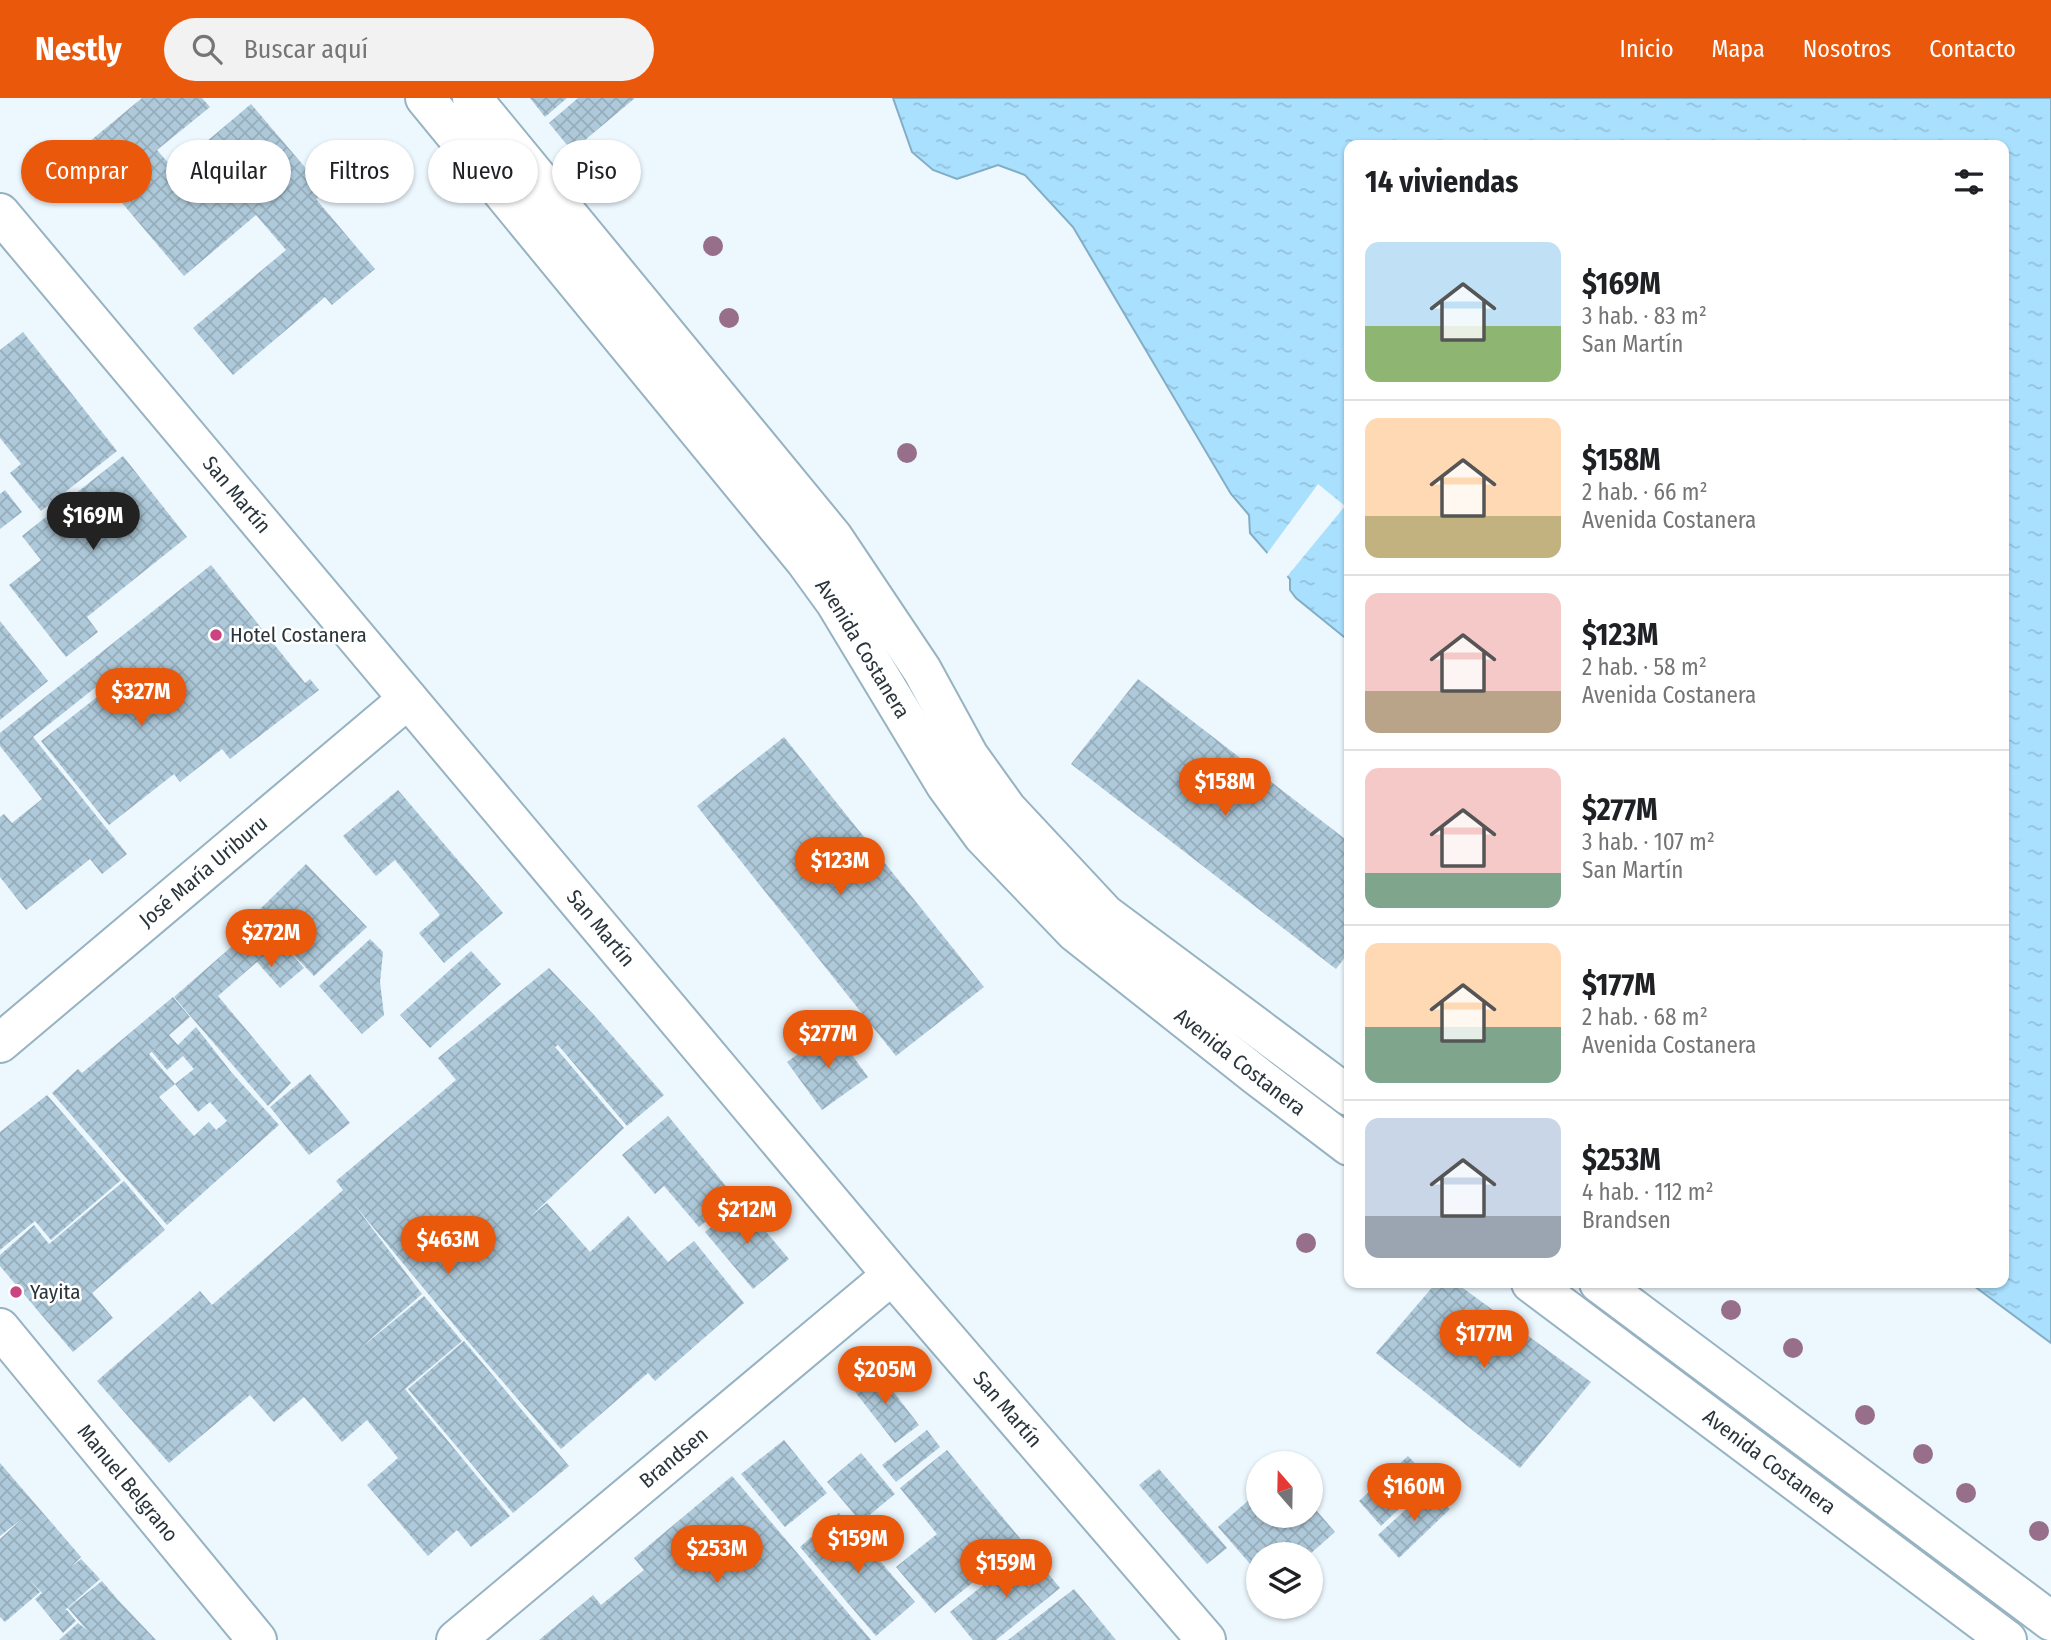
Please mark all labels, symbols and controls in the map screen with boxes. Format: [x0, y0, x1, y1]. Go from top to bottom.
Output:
search box [164, 18, 654, 81]
text: Nestly [35, 29, 122, 69]
icon: search [188, 30, 226, 68]
text: Buscar aquí [244, 34, 368, 65]
text: Inicio [1620, 35, 1674, 63]
text: Mapa [1712, 35, 1765, 63]
text: Nosotros [1803, 35, 1891, 63]
text: Contacto [1929, 35, 2016, 63]
chip: Comprar [21, 140, 152, 203]
chip: Alquilar [166, 140, 291, 203]
chip: Filtros [305, 140, 414, 203]
chip: Nuevo [428, 140, 538, 203]
chip: Piso [552, 140, 641, 203]
icon: filters [1950, 163, 1988, 201]
text: 14 viviendas [1365, 164, 1518, 200]
text: $169M [1582, 266, 1661, 302]
icon: home [1421, 270, 1505, 354]
text: 3 hab. · 83 m² [1582, 302, 1707, 330]
text: San Martín [1582, 330, 1683, 358]
text: $158M [1582, 442, 1661, 478]
icon: home [1421, 446, 1505, 530]
street label: San Martín [197, 451, 276, 539]
text: 2 hab. · 66 m² [1582, 478, 1708, 506]
pin: $169M [44, 492, 142, 552]
text: $169M [63, 501, 123, 529]
text: Avenida Costanera [1582, 506, 1756, 534]
street label: Avenida Costanera [810, 574, 915, 723]
text: $123M [1582, 617, 1658, 653]
icon: home [1421, 621, 1505, 705]
place label: Hotel Costanera [230, 622, 367, 648]
marker: Hotel Costanera [208, 627, 224, 643]
text: 2 hab. · 58 m² [1582, 653, 1707, 681]
pin: $327M [92, 668, 190, 728]
text: $327M [111, 677, 171, 705]
text: Avenida Costanera [1582, 681, 1756, 709]
pin: $158M [1176, 758, 1274, 818]
text: $158M [1195, 767, 1255, 795]
text: $277M [1582, 792, 1658, 828]
icon: home [1421, 796, 1505, 880]
street label: José María Uriburu [134, 810, 273, 933]
text: 3 hab. · 107 m² [1582, 828, 1715, 856]
pin: $123M [791, 838, 889, 897]
text: $123M [811, 846, 869, 874]
text: San Martín [1582, 856, 1683, 884]
street label: San Martín [561, 884, 640, 972]
pin: $272M [222, 910, 320, 969]
text: $272M [242, 918, 300, 946]
text: $177M [1582, 967, 1656, 1003]
icon: home [1421, 971, 1505, 1055]
street label: Avenida Costanera [1169, 1003, 1311, 1121]
text: 2 hab. · 68 m² [1582, 1003, 1708, 1031]
pin: $277M [779, 1010, 877, 1070]
text: $277M [799, 1019, 857, 1047]
text: Avenida Costanera [1582, 1031, 1756, 1059]
text: $253M [1582, 1142, 1661, 1178]
icon: home [1421, 1146, 1505, 1230]
text: 4 hab. · 112 m² [1582, 1178, 1714, 1206]
pin: $212M [698, 1186, 796, 1246]
text: $212M [718, 1195, 776, 1223]
text: Brandsen [1582, 1206, 1671, 1234]
pin: $463M [399, 1216, 497, 1276]
text: $463M [417, 1225, 479, 1253]
place label: Yayita [30, 1279, 80, 1305]
marker: Yayita [8, 1284, 24, 1300]
pin: $177M [1435, 1310, 1533, 1370]
text: $177M [1456, 1319, 1512, 1347]
pin: $205M [836, 1346, 934, 1406]
text: $205M [854, 1355, 916, 1383]
street label: San Martín [967, 1366, 1048, 1453]
street label: Avenida Costanera [1698, 1404, 1841, 1520]
street label: Manuel Belgrano [72, 1419, 184, 1547]
street label: Brandsen [634, 1422, 713, 1494]
north arrow [1246, 1451, 1323, 1528]
map controls [1246, 1451, 1323, 1619]
pin: $160M [1365, 1464, 1463, 1523]
text: $160M [1383, 1472, 1445, 1500]
pin: $159M [809, 1516, 907, 1575]
text: $159M [828, 1524, 888, 1552]
pin: $253M [668, 1526, 766, 1585]
text: $253M [687, 1534, 747, 1562]
pin: $159M [957, 1540, 1055, 1599]
button: layers [1246, 1542, 1323, 1619]
text: $159M [976, 1548, 1036, 1576]

